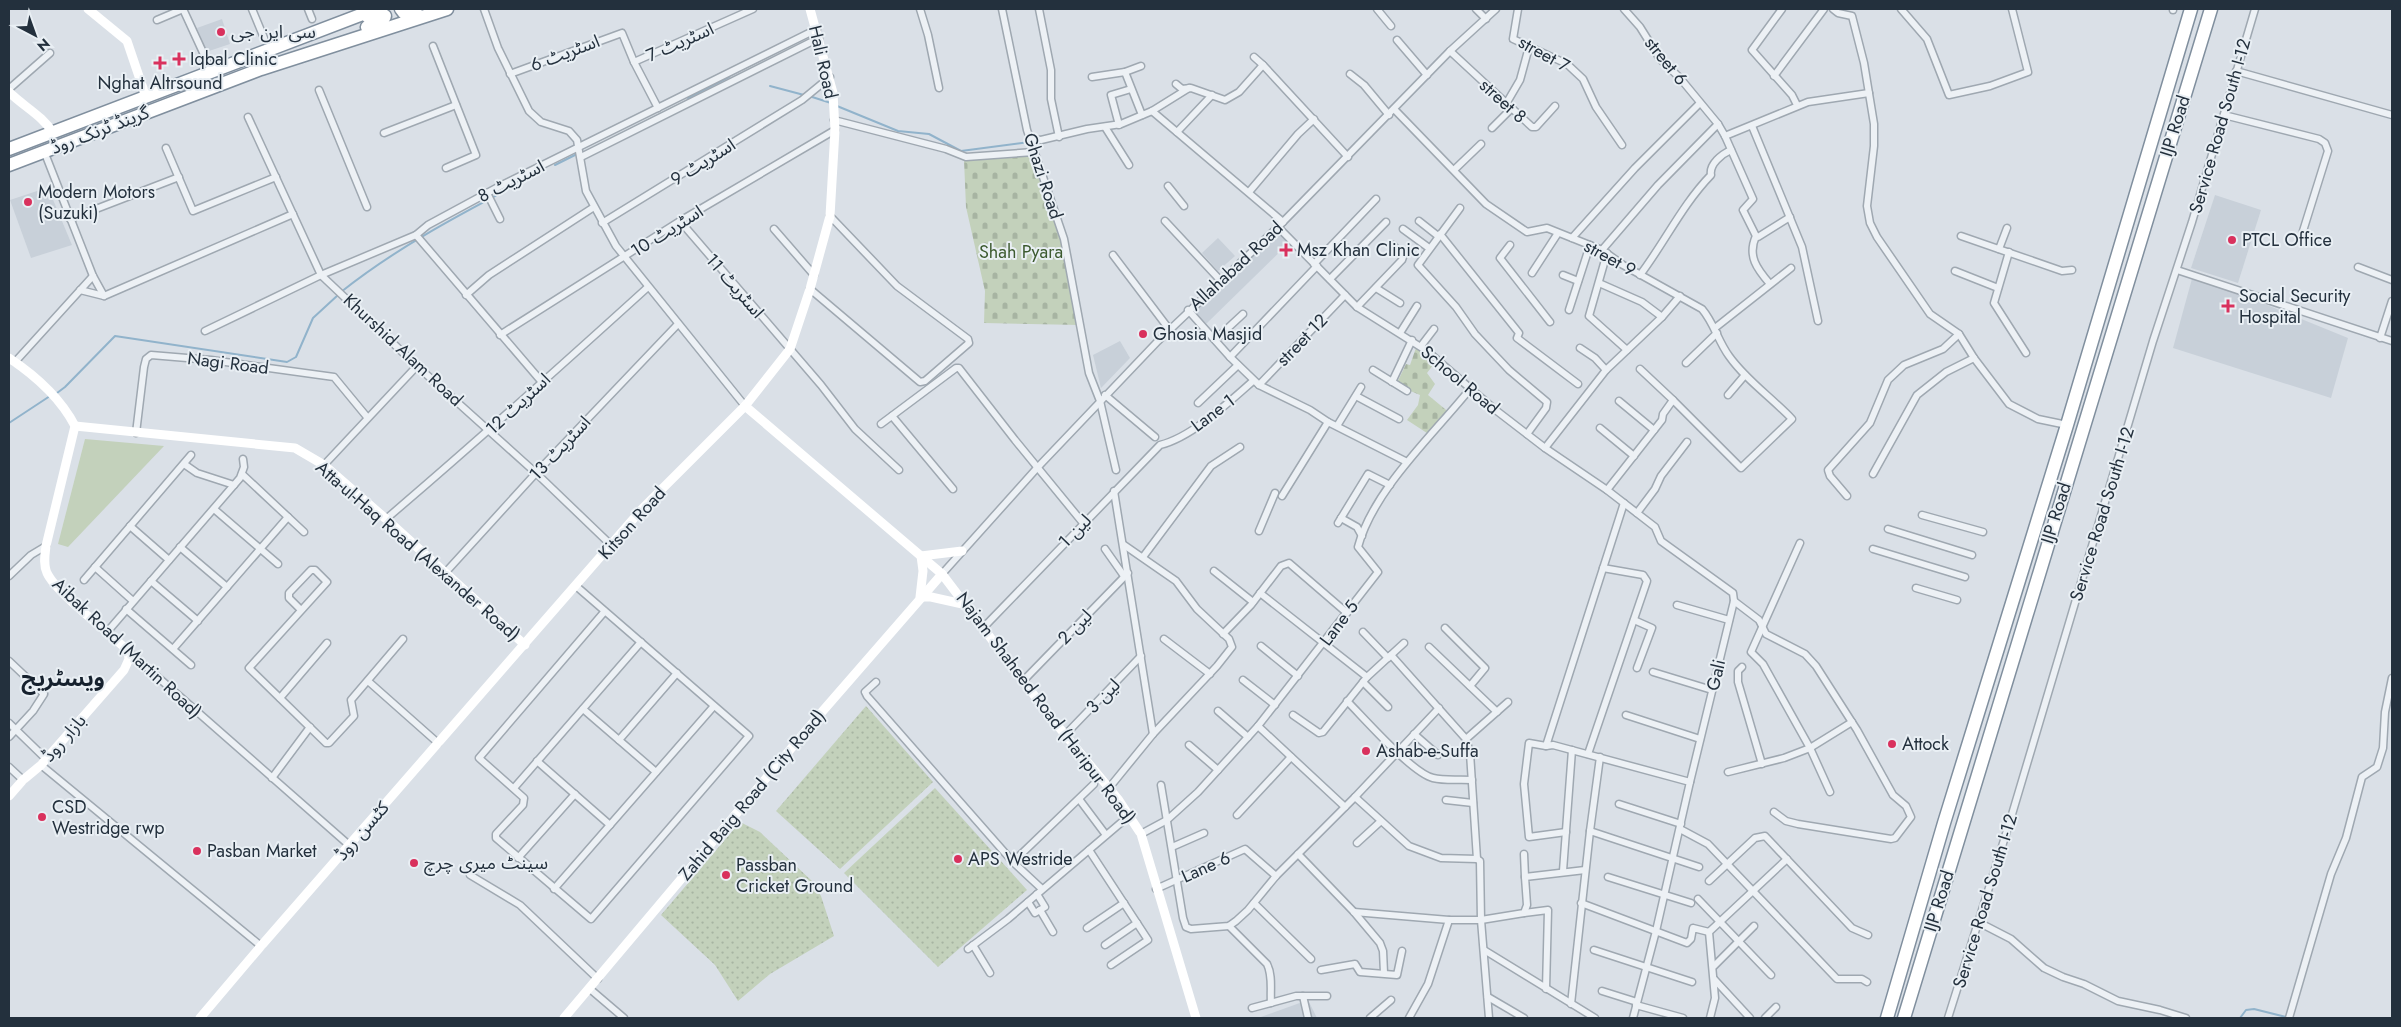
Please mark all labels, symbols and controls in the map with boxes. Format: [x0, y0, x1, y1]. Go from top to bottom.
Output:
north arrow [10, 10, 60, 60]
street label: اسٹریٹ 7 [642, 16, 718, 68]
place label: سی این جی [231, 19, 316, 45]
street label: Hali Road [802, 23, 844, 101]
marker: سی این جی [215, 26, 227, 38]
street label: اسٹریٹ 6 [526, 28, 604, 78]
street label: street 7 [1514, 29, 1575, 79]
street label: street 6 [1638, 31, 1694, 91]
text: N [33, 34, 54, 56]
street label: Service Road South I-12 [2183, 36, 2257, 216]
place label: Iqbal Clinic [190, 46, 277, 72]
marker: Iqbal Clinic [172, 52, 186, 66]
marker: Nghat Altrsound [153, 56, 167, 70]
place label: Nghat Altrsound [98, 70, 222, 96]
street label: street 8 [1474, 73, 1532, 129]
street label: IJP Road [2153, 92, 2197, 160]
street label: گرینڈ ٹرنک روڈ [47, 99, 154, 161]
street label: Ghazi Road [1017, 130, 1069, 222]
street label: اسٹریٹ 9 [665, 132, 741, 192]
street label: اسٹریٹ 8 [473, 153, 549, 209]
place label: Modern Motors (Suzuki) [38, 179, 155, 226]
marker: Modern Motors (Suzuki) [22, 196, 34, 208]
street label: اسٹریٹ 10 [626, 198, 708, 264]
street label: Allahabad Road [1183, 215, 1289, 317]
place label: PTCL Office [2242, 227, 2332, 253]
street label: street 9 [1579, 233, 1641, 283]
marker: PTCL Office [2226, 234, 2238, 246]
place label: Msz Khan Clinic [1297, 237, 1420, 263]
park label: Shah Pyara [979, 239, 1063, 265]
marker: Msz Khan Clinic [1279, 243, 1293, 257]
street label: اسٹریٹ 11 [699, 248, 771, 324]
place label: Social Security Hospital [2239, 283, 2351, 330]
street label: Khurshid Alam Road [337, 288, 469, 412]
marker: Social Security Hospital [2221, 299, 2235, 313]
street label: street 12 [1270, 308, 1334, 372]
place label: Ghosia Masjid [1153, 321, 1262, 347]
marker: Ghosia Masjid [1137, 328, 1149, 340]
street label: School Road [1415, 339, 1505, 421]
street label: Nagi Road [186, 345, 270, 381]
street label: اسٹریٹ 12 [480, 367, 556, 441]
street label: Lane 1 [1186, 388, 1240, 438]
street label: اسٹریٹ 13 [523, 410, 597, 486]
street label: Service Road South I-12 [2063, 424, 2141, 604]
street label: Atta-ul-Haq Road (Alexander Road) [310, 455, 526, 647]
street label: IJP Road [2034, 479, 2078, 547]
street label: Kitson Road [592, 481, 672, 565]
street label: لین 1 [1052, 508, 1098, 554]
street label: Aibak Road (Martin Road) [46, 572, 208, 724]
street label: Najam Shaheed Road (Haripur Road) [950, 586, 1142, 830]
street label: Lane 5 [1313, 595, 1365, 651]
street label: لین 2 [1052, 604, 1098, 650]
street label: Gali [1700, 657, 1732, 693]
district label: ویسٹریج [21, 662, 105, 695]
street label: لین 3 [1080, 673, 1126, 719]
street label: Zahid Baig Road (City Road) [673, 704, 831, 886]
street label: بازار روڈ [36, 708, 92, 768]
place label: Attock [1902, 731, 1949, 757]
place label: Ashab-e-Suffa [1376, 738, 1479, 764]
marker: Attock [1886, 738, 1898, 750]
marker: Ashab-e-Suffa [1360, 745, 1372, 757]
place label: CSD Westridge rwp [52, 794, 164, 841]
street label: کٹسن روڈ [329, 795, 396, 866]
marker: CSD Westridge rwp [36, 811, 48, 823]
street label: Service Road South I-12 [1946, 811, 2024, 991]
place label: Pasban Market [207, 838, 317, 864]
marker: Pasban Market [191, 845, 203, 857]
street label: Lane 6 [1177, 845, 1235, 889]
place label: APS Westride [968, 846, 1073, 872]
place label: سینٹ میری چرچ [424, 850, 548, 876]
place label: Passban Cricket Ground [736, 852, 853, 899]
marker: APS Westride [952, 853, 964, 865]
marker: سینٹ میری چرچ [408, 857, 420, 869]
street label: IJP Road [1917, 867, 1961, 935]
marker: Passban Cricket Ground [720, 869, 732, 881]

